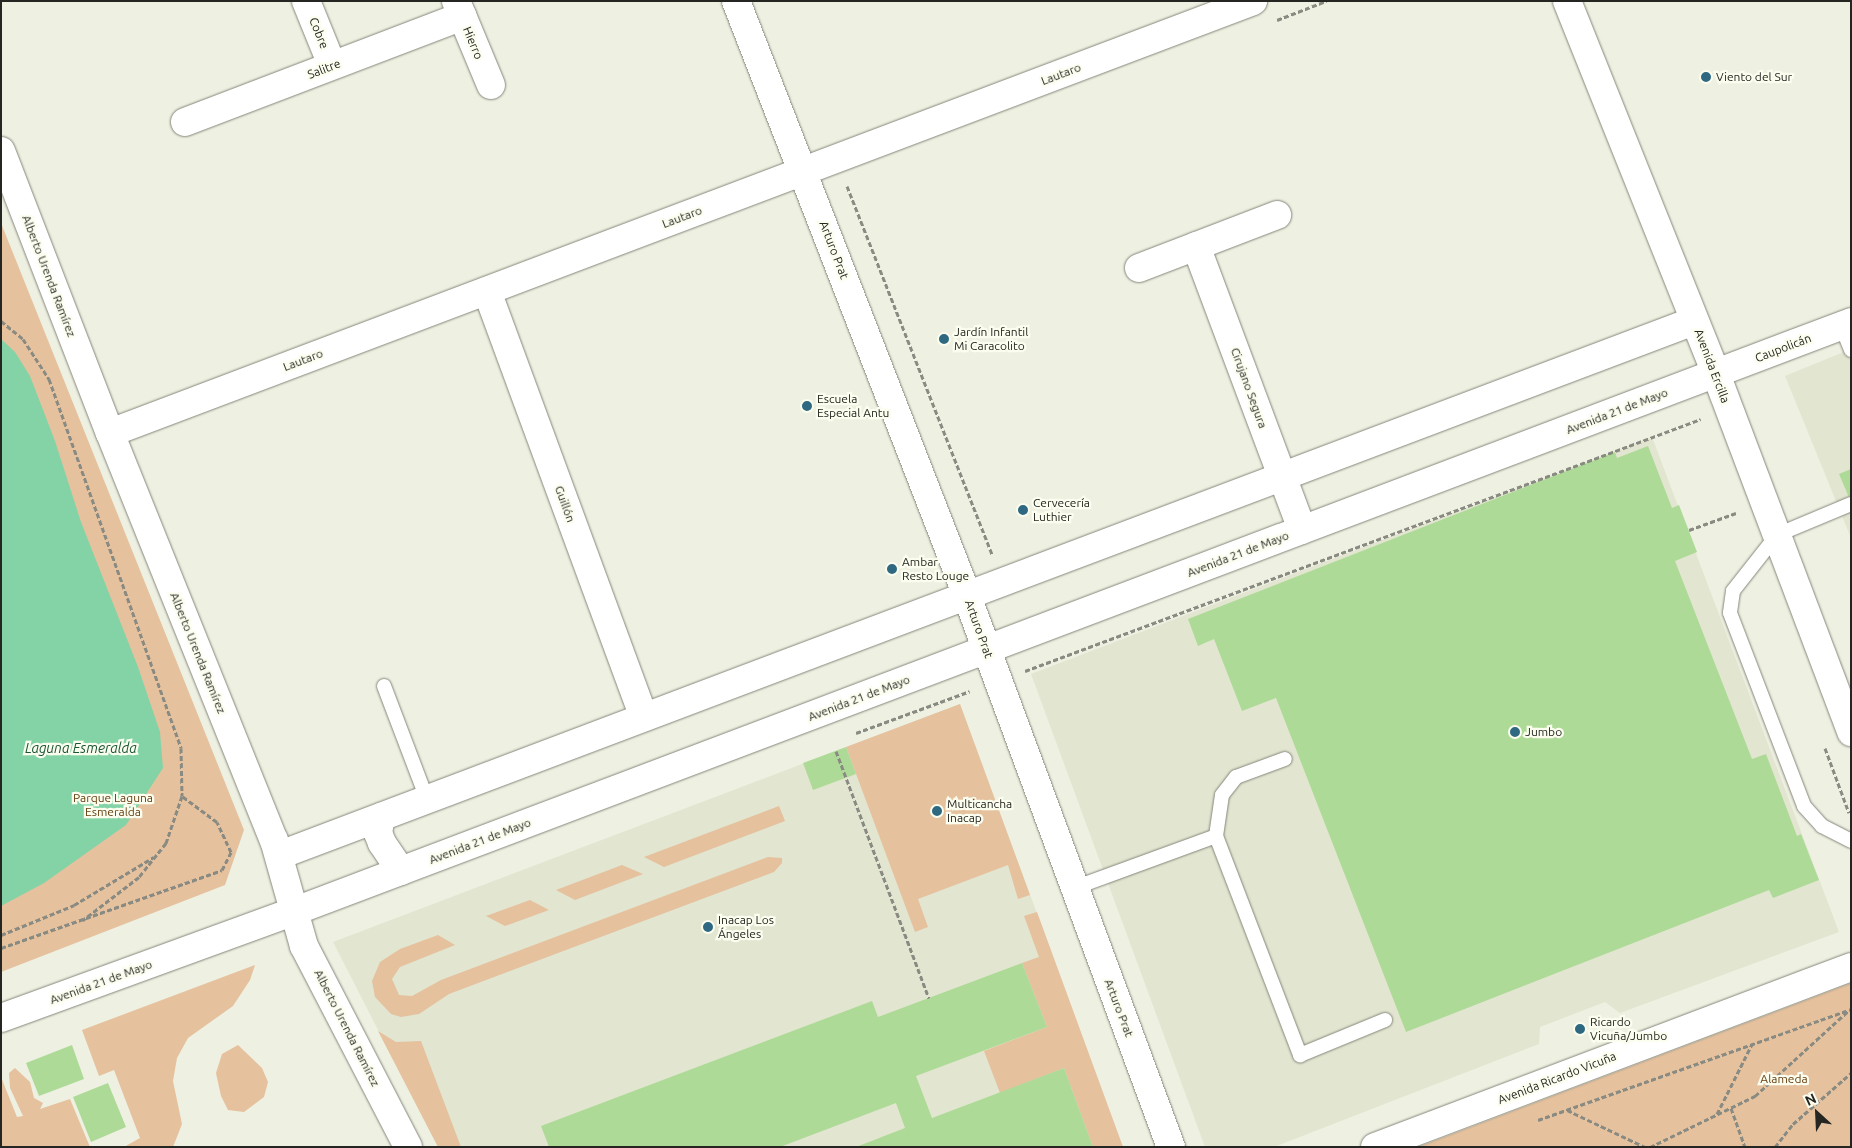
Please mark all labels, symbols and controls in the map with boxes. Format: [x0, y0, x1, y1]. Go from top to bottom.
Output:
street label: Cobre [306, 15, 332, 51]
street label: Hierro [460, 25, 486, 61]
street label: Salitre [305, 56, 343, 82]
street label: Lautaro [1039, 60, 1083, 88]
place label: Viento del Sur [1716, 70, 1792, 84]
marker: Viento del Sur [1700, 71, 1712, 83]
street label: Lautaro [660, 203, 704, 231]
street label: Alberto Urenda Ramírez [19, 213, 79, 339]
street label: Arturo Prat [816, 219, 852, 281]
place label: Jardín Infantil Mi Caracolito [954, 325, 1028, 353]
street label: Avenida Ercilla [1691, 327, 1733, 405]
street label: Caupolicán [1753, 331, 1813, 365]
marker: Jardín Infantil Mi Caracolito [938, 333, 950, 345]
street label: Lautaro [281, 346, 325, 374]
street label: Cirujano Segura [1228, 346, 1270, 430]
street label: Avenida 21 de Mayo [1564, 385, 1670, 437]
place label: Escuela Especial Antu [817, 392, 889, 420]
marker: Escuela Especial Antu [801, 400, 813, 412]
street label: Guillón [552, 484, 578, 524]
place label: Cervecería Luthier [1033, 496, 1090, 524]
marker: Cervecería Luthier [1017, 504, 1029, 516]
street label: Avenida 21 de Mayo [1185, 528, 1291, 580]
place label: Ambar Resto Louge [902, 555, 969, 583]
marker: Ambar Resto Louge [886, 563, 898, 575]
street label: Alberto Urenda Ramírez [167, 590, 229, 716]
street label: Arturo Prat [962, 598, 996, 660]
street label: Avenida 21 de Mayo [806, 672, 912, 724]
place label: Jumbo [1525, 725, 1562, 739]
marker: Jumbo [1509, 726, 1521, 738]
water label: Laguna Esmeralda [25, 740, 137, 756]
park label: Parque Laguna Esmeralda [73, 791, 153, 819]
place label: Multicancha Inacap [947, 797, 1012, 825]
marker: Multicancha Inacap [931, 805, 943, 817]
street label: Avenida 21 de Mayo [427, 815, 533, 867]
place label: Inacap Los Ángeles [718, 913, 774, 941]
marker: Inacap Los Ángeles [702, 921, 714, 933]
street label: Avenida 21 de Mayo [48, 957, 154, 1007]
street label: Alberto Urenda Ramírez [311, 967, 383, 1089]
street label: Arturo Prat [1101, 977, 1137, 1039]
place label: Ricardo Vicuña/Jumbo [1590, 1015, 1667, 1043]
marker: Ricardo Vicuña/Jumbo [1574, 1023, 1586, 1035]
street label: Avenida Ricardo Vicuña [1496, 1049, 1618, 1107]
park label: Alameda [1760, 1072, 1808, 1086]
north arrow [1792, 1088, 1842, 1138]
text: N [1803, 1090, 1819, 1109]

